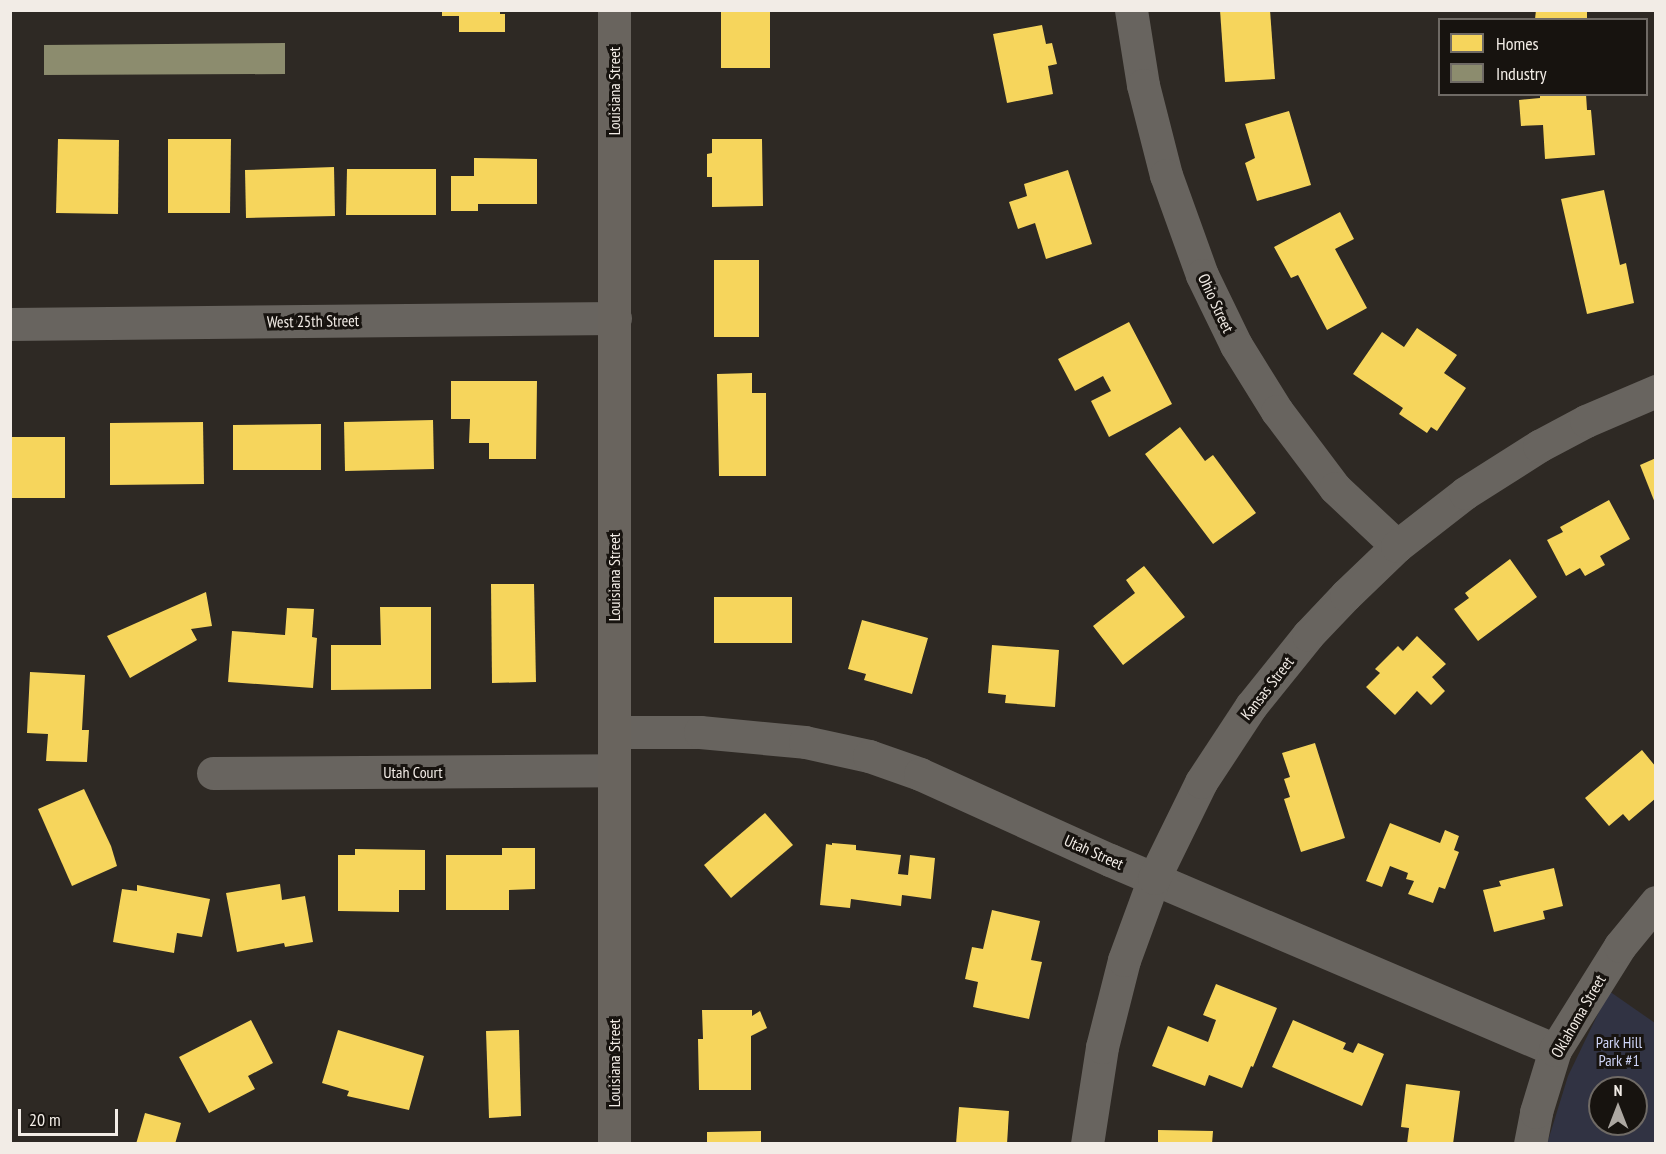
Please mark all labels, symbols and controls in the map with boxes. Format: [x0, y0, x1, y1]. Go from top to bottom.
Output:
legend [1438, 18, 1648, 96]
text: Homes [1496, 32, 1539, 55]
street label: Louisiana Street [604, 47, 624, 135]
text: Industry [1496, 62, 1546, 85]
street label: Ohio Street [1194, 271, 1238, 335]
street label: West 25th Street [267, 311, 359, 331]
street label: Louisiana Street [604, 533, 624, 621]
street label: Kansas Street [1236, 653, 1298, 723]
street label: Utah Court [383, 762, 443, 782]
street label: Utah Street [1061, 830, 1127, 874]
street label: Oklahoma Street [1547, 971, 1609, 1061]
street label: Louisiana Street [604, 1019, 624, 1107]
park label: Park Hill Park #1 [1596, 1032, 1642, 1070]
north arrow [1588, 1076, 1648, 1136]
text: N [1614, 1080, 1622, 1100]
scale bar [21, 1097, 122, 1135]
text: 20 m [29, 1108, 61, 1131]

